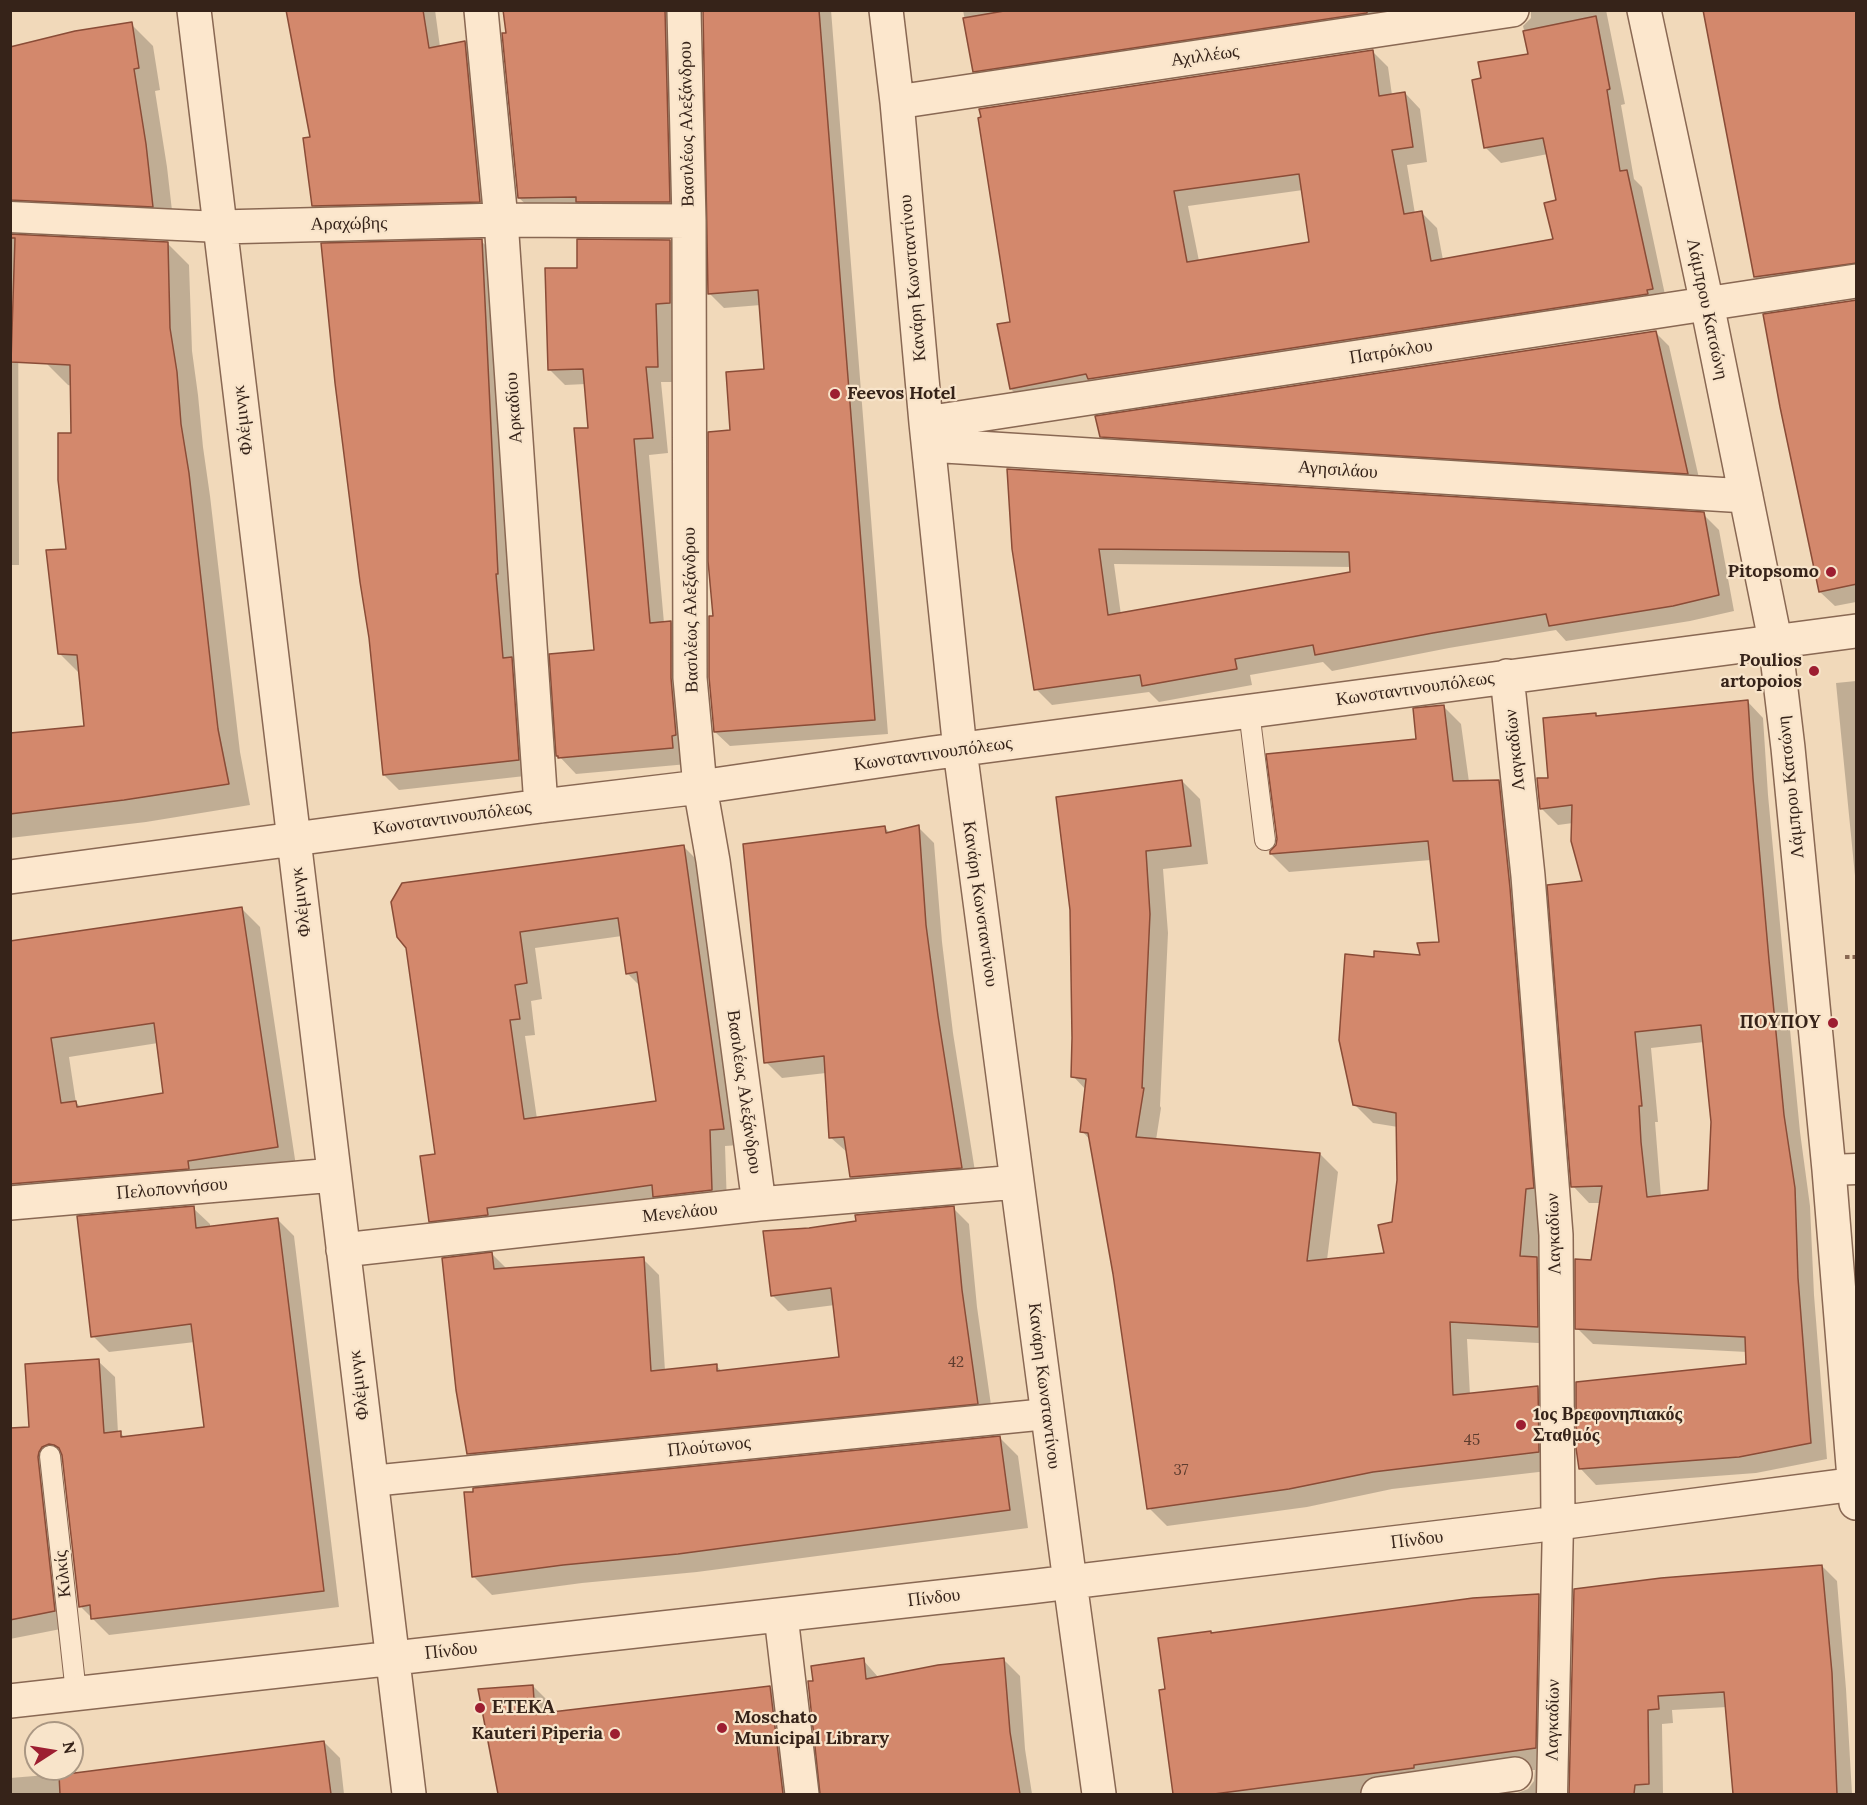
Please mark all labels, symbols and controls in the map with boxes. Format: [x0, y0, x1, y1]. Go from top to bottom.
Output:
street label: Βασιλέως Αλεξάνδρου [675, 41, 699, 207]
street label: Αχιλλέως [1170, 41, 1240, 71]
street label: Κανάρη Κωνσταντίνου [895, 194, 931, 362]
street label: Αραχώβης [311, 213, 387, 235]
street label: Λάμπρου Κατσώνη [1681, 236, 1733, 382]
street label: Πατρόκλου [1348, 335, 1434, 369]
street label: Αρκαδίου [501, 372, 527, 444]
place label: Feevos Hotel [847, 383, 956, 405]
street label: Φλέμινγκ [228, 384, 258, 456]
marker: Feevos Hotel [828, 387, 842, 401]
street label: Αγησιλάου [1297, 456, 1379, 484]
street label: Βασιλέως Αλεξάνδρου [679, 527, 703, 693]
place label: Pitopsomo [1728, 561, 1819, 583]
marker: Pitopsomo [1824, 565, 1838, 579]
place label: Poulios artopoios [1720, 650, 1802, 692]
marker: Poulios artopoios [1807, 664, 1821, 678]
street label: Κωνσταντινουπόλεως [1334, 667, 1496, 711]
street label: Λαγκαδίων [1500, 708, 1530, 792]
street label: Λάμπρου Κατσώνη [1773, 714, 1809, 860]
street label: Κωνσταντινουπόλεως [852, 732, 1014, 776]
street label: Κωνσταντινουπόλεως [371, 796, 533, 840]
street label: Κανάρη Κωνσταντίνου [958, 820, 1002, 988]
street label: Φλέμινγκ [286, 866, 316, 938]
street label: Βασιλέως Αλεξάνδρου [722, 1009, 766, 1175]
place label: ΠΟΥΠΟΥ [1739, 1012, 1821, 1034]
marker: ΠΟΥΠΟΥ [1826, 1016, 1840, 1030]
street label: Πελοποννήσου [115, 1173, 229, 1205]
street label: Λαγκαδίων [1542, 1193, 1566, 1275]
street label: Μενελάου [641, 1198, 719, 1228]
street label: Κανάρη Κωνσταντίνου [1023, 1302, 1065, 1470]
street label: Φλέμινγκ [344, 1349, 374, 1421]
house number: 42 [948, 1354, 964, 1372]
place label: 1ος Βρεφονηπιακός Σταθμός [1533, 1404, 1682, 1446]
marker: 1ος Βρεφονηπιακός Σταθμός [1514, 1418, 1528, 1432]
street label: Πλούτωνος [666, 1432, 752, 1462]
house number: 45 [1464, 1432, 1480, 1450]
house number: 37 [1174, 1462, 1188, 1480]
street label: Πίνδου [1389, 1526, 1445, 1554]
street label: Κιλκίς [50, 1549, 76, 1599]
street label: Πίνδου [906, 1584, 962, 1612]
street label: Πίνδου [423, 1637, 479, 1665]
street label: Λαγκαδίων [1541, 1679, 1565, 1761]
place label: ΕΤΕΚΑ [492, 1697, 555, 1719]
marker: ΕΤΕΚΑ [473, 1701, 487, 1715]
place label: Moschato Municipal Library [734, 1707, 889, 1750]
north arrow [24, 1721, 84, 1781]
marker: Moschato Municipal Library [715, 1721, 729, 1735]
place label: Kauteri Piperia [472, 1723, 603, 1745]
marker: Kauteri Piperia [608, 1727, 622, 1741]
text: N [59, 1740, 81, 1756]

